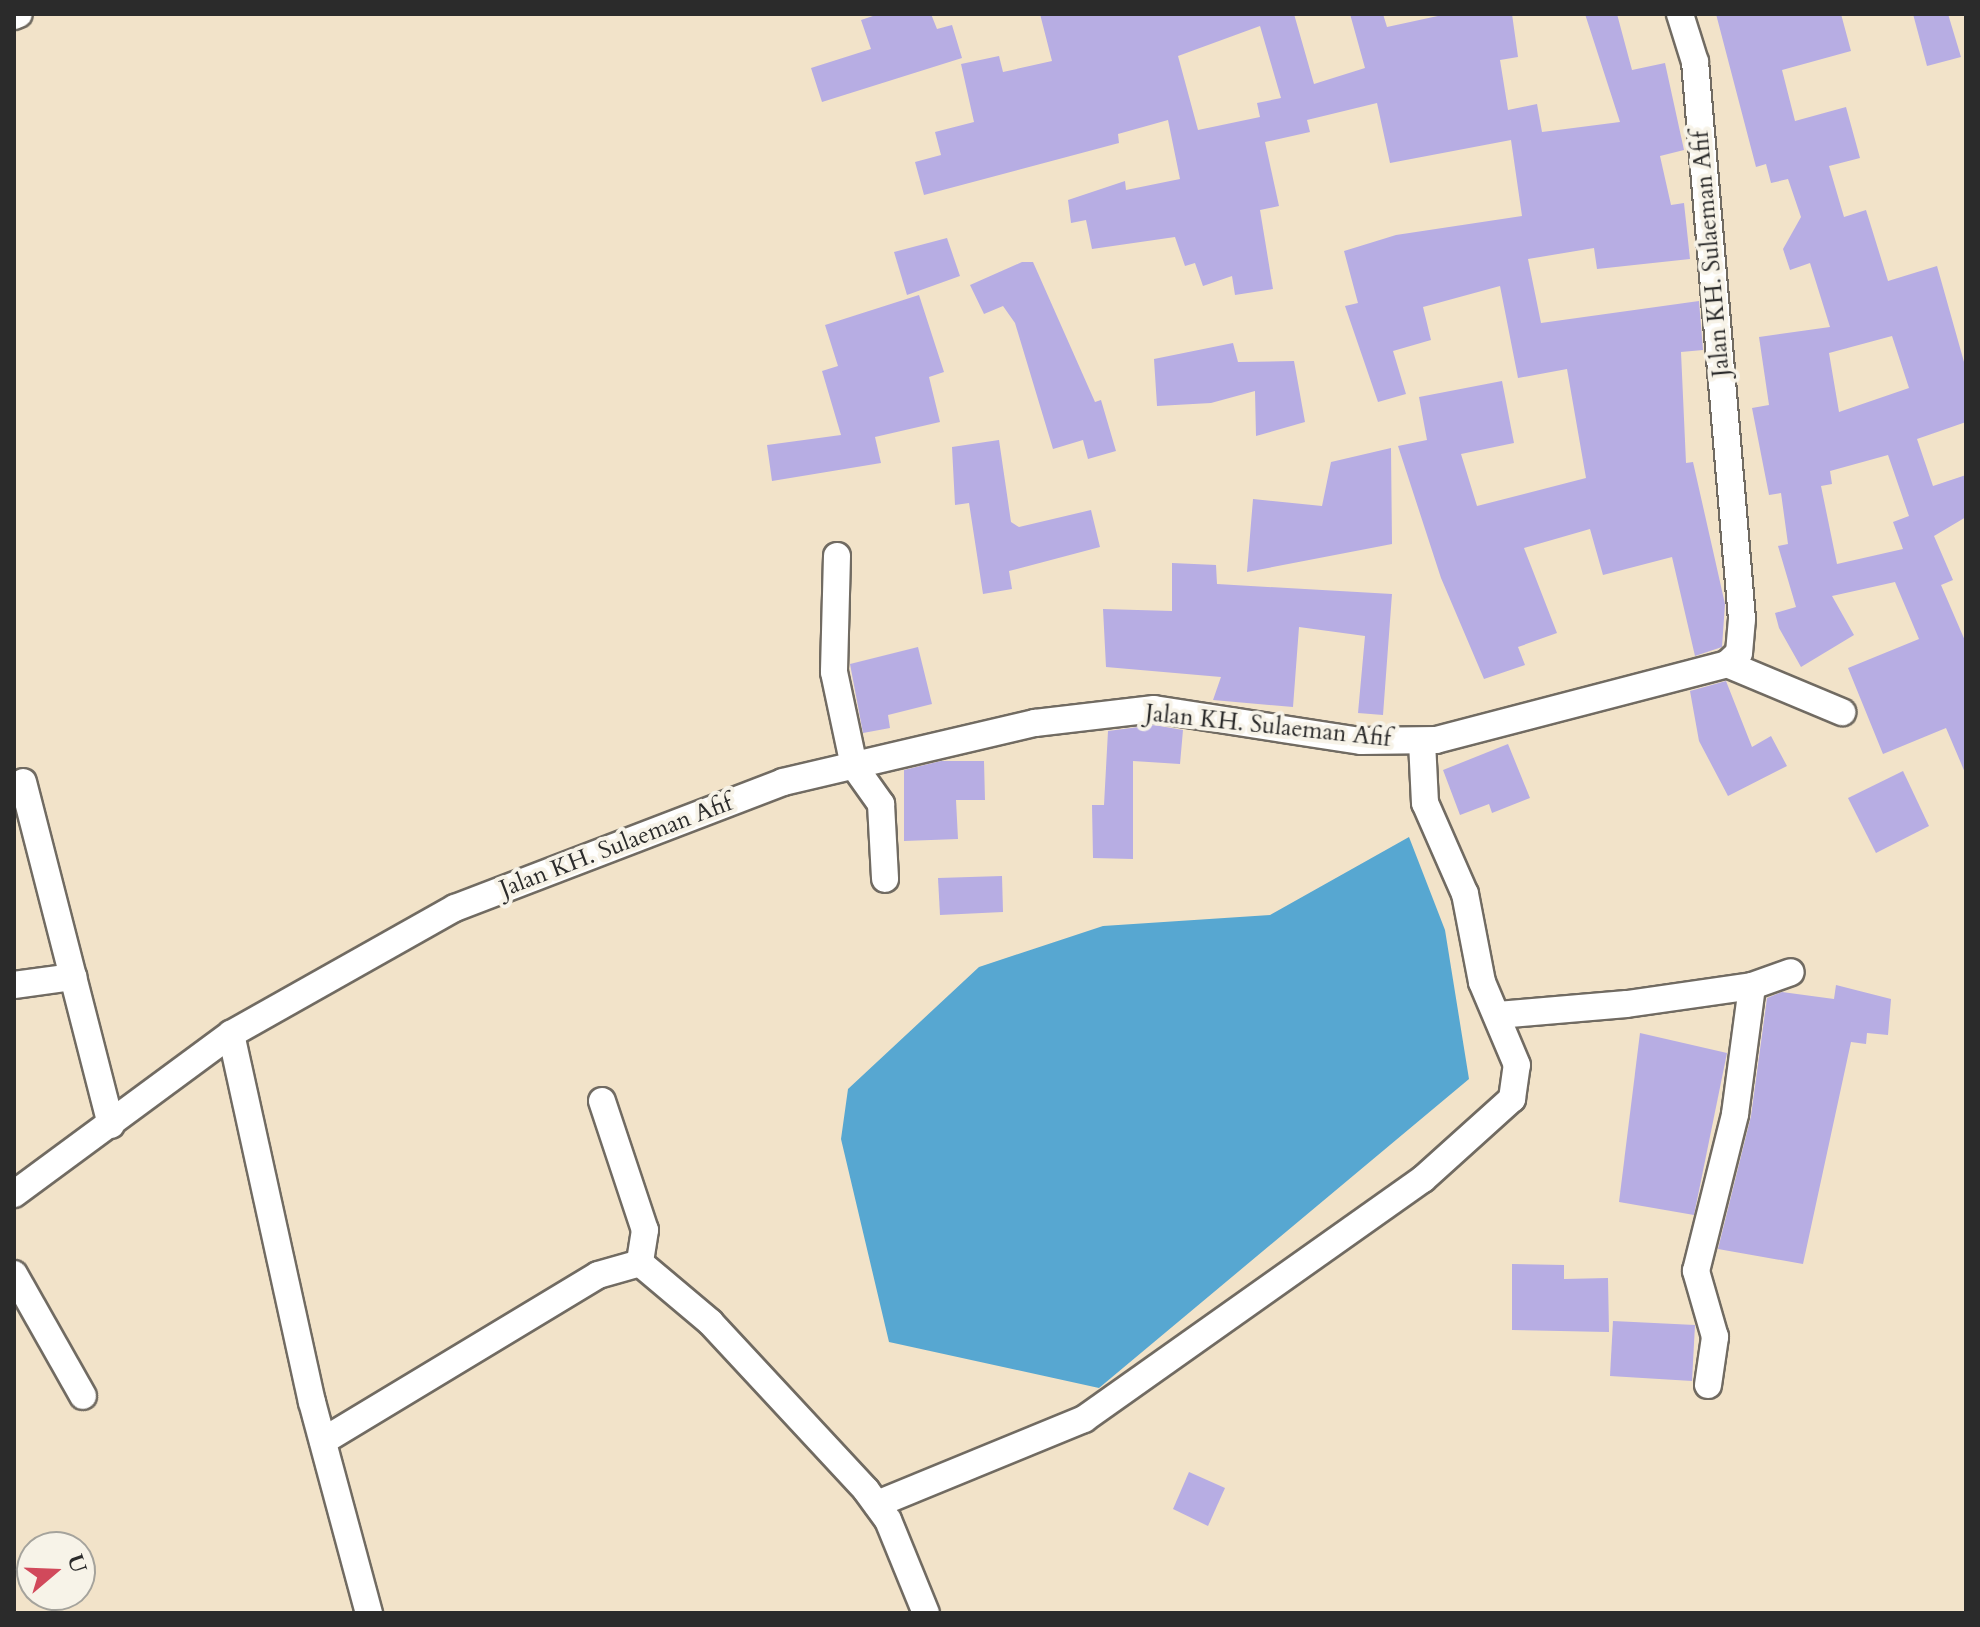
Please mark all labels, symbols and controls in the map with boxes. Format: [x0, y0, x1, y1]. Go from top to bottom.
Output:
street label: Jalan KH. Sulaeman Afif [1686, 130, 1736, 378]
street label: Jalan KH. Sulaeman Afif [1144, 699, 1392, 753]
street label: Jalan KH. Sulaeman Afif [496, 788, 736, 904]
north arrow [16, 1531, 96, 1611]
text: U [60, 1550, 94, 1577]

